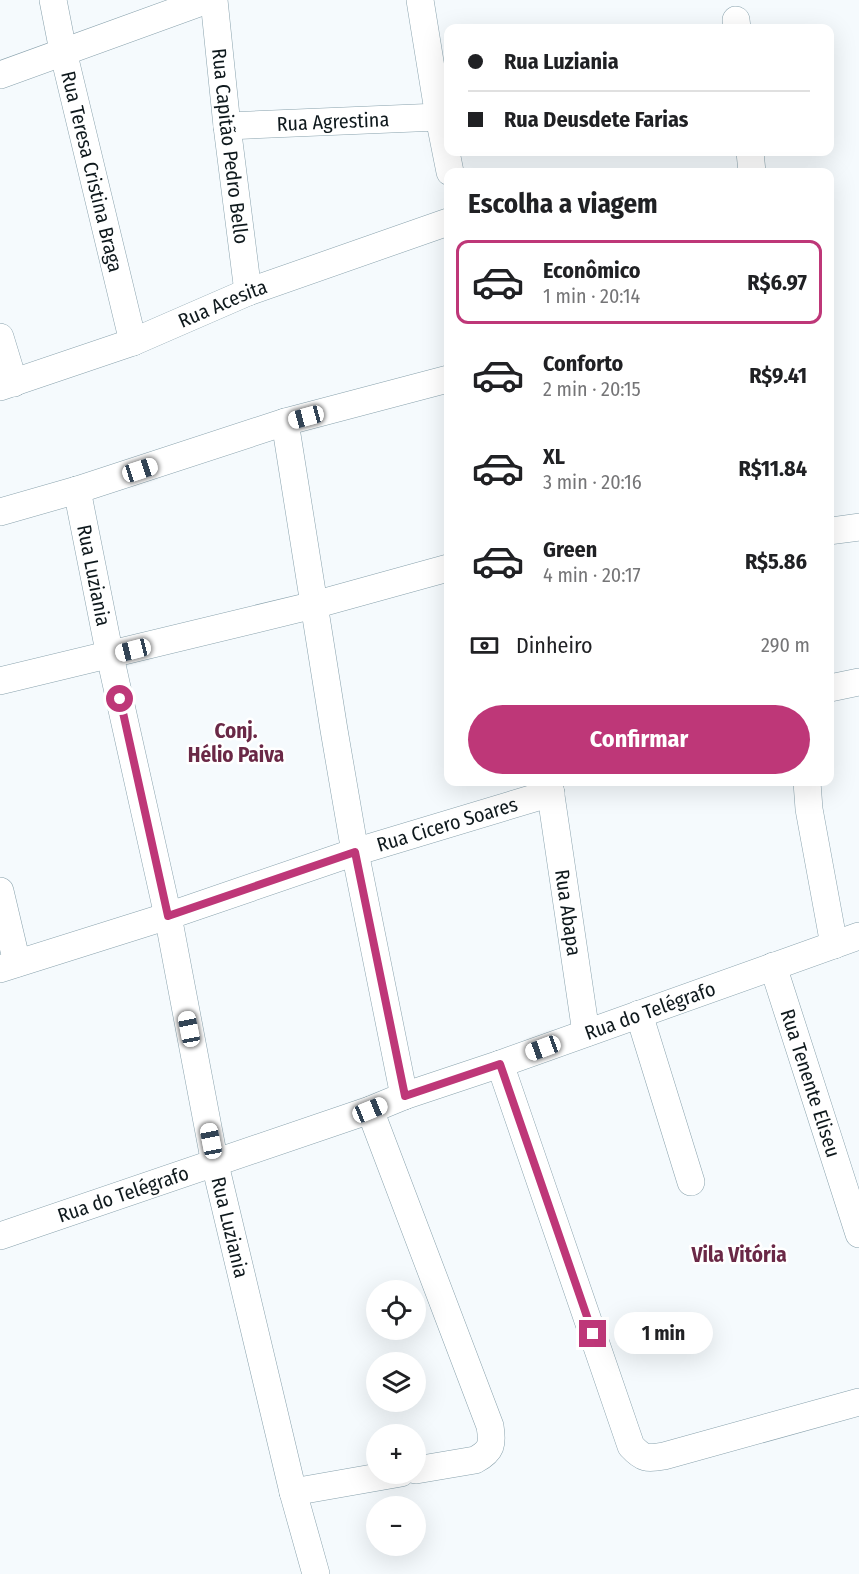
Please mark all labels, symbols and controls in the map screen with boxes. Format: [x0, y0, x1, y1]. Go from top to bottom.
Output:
street label: Rua Capitão Pedro Bello [207, 47, 254, 245]
text: Rua Luziania [504, 48, 619, 75]
street label: Rua Teresa Cristina Braga [56, 69, 128, 275]
text: Rua Deusdete Farias [504, 106, 688, 133]
street label: Rua Agrestina [276, 107, 390, 136]
text: Escolha a viagem [468, 188, 658, 220]
icon: car [471, 255, 525, 309]
text: Econômico [543, 257, 641, 284]
text: R$6.97 [747, 269, 807, 296]
street label: Rua Acesita [174, 274, 270, 333]
text: 1 min · 20:14 [543, 284, 640, 308]
icon: car [471, 348, 525, 402]
text: Conforto [543, 350, 623, 377]
text: R$9.41 [749, 362, 807, 389]
text: 2 min · 20:15 [543, 377, 641, 401]
car [286, 404, 326, 430]
icon: car [471, 441, 525, 495]
text: XL [543, 443, 565, 470]
text: R$11.84 [738, 455, 807, 482]
car [120, 456, 160, 484]
text: 3 min · 20:16 [543, 470, 642, 494]
street label: Rua Luziania [72, 522, 116, 628]
icon: car [471, 534, 525, 588]
text: Green [543, 536, 597, 563]
text: R$5.86 [745, 548, 807, 575]
text: 4 min · 20:17 [543, 563, 641, 587]
icon: cash [468, 629, 501, 662]
text: Dinheiro [516, 632, 593, 659]
text: 290 m [761, 633, 810, 657]
car [113, 637, 153, 663]
route start [106, 685, 133, 712]
button: Confirmar [468, 705, 810, 774]
district label: Conj. Hélio Paiva [188, 718, 284, 768]
street label: Rua Cicero Soares [374, 792, 520, 857]
street label: Rua Abapa [550, 868, 586, 957]
street label: Rua do Telégrafo [581, 976, 719, 1045]
street label: Rua Tenente Eliseu [776, 1006, 846, 1160]
car [177, 1010, 201, 1048]
car [523, 1033, 563, 1063]
car [350, 1095, 390, 1125]
car [199, 1122, 223, 1160]
street label: Rua do Telégrafo [54, 1161, 192, 1228]
street label: Rua Luziania [206, 1174, 254, 1280]
district label: Vila Vitória [690, 1242, 787, 1268]
map controls [366, 1280, 426, 1556]
button: locate [366, 1280, 426, 1340]
callout: 1 min [614, 1313, 713, 1355]
route end [579, 1320, 606, 1347]
text: 1 min [642, 1321, 685, 1345]
button: layers [366, 1352, 426, 1412]
button: + [366, 1424, 426, 1484]
button: − [366, 1496, 426, 1556]

